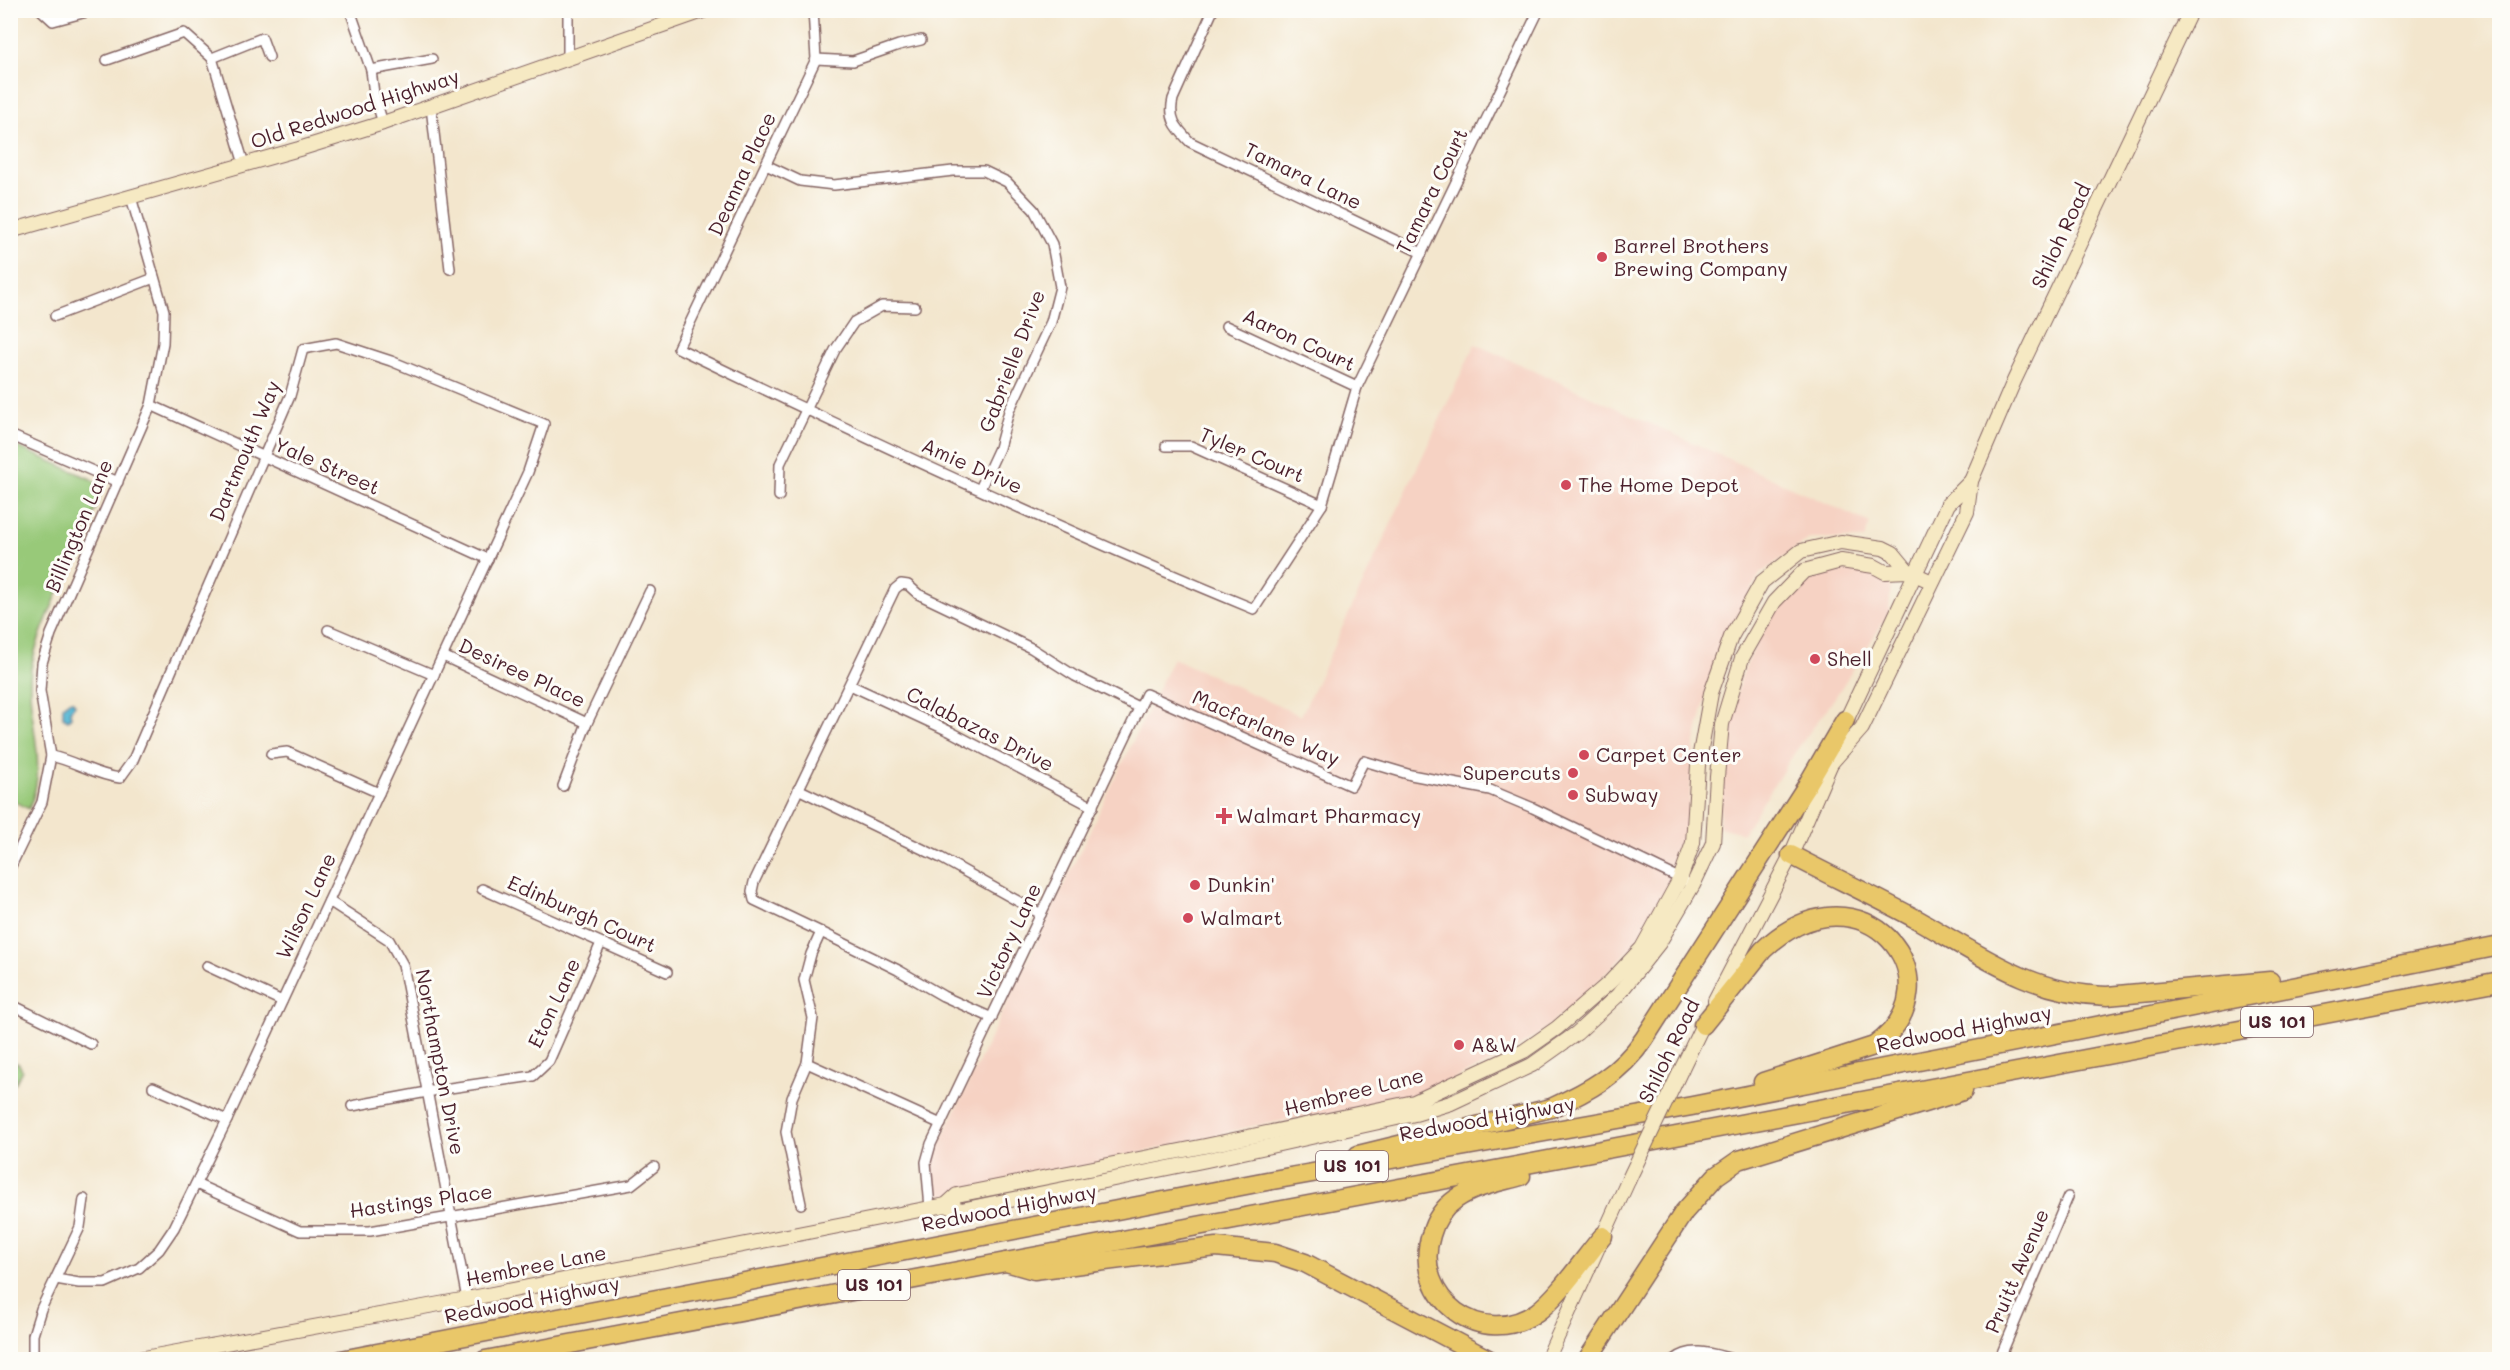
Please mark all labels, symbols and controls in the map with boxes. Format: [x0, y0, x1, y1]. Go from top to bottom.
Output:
street label: Old Redwood Highway [247, 62, 462, 154]
street label: Deanna Place [701, 108, 781, 240]
street label: Tamara Court [1389, 123, 1473, 258]
street label: Tamara Lane [1241, 136, 1366, 215]
street label: Shiloh Road [2024, 179, 2096, 292]
place label: Barrel Brothers Brewing Company [1614, 232, 1788, 281]
marker: Barrel Brothers Brewing Company [1595, 250, 1609, 264]
street label: Gabrielle Drive [972, 286, 1050, 435]
street label: Aaron Court [1239, 302, 1360, 377]
street label: Dartmouth Way [203, 376, 285, 525]
street label: Tyler Court [1196, 420, 1309, 488]
street label: Yale Street [270, 430, 384, 500]
street label: Amie Drive [918, 431, 1027, 499]
street label: Billington Lane [38, 455, 118, 596]
place label: The Home Depot [1578, 471, 1739, 497]
marker: The Home Depot [1559, 478, 1573, 492]
street label: Desiree Place [455, 631, 590, 713]
place label: Shell [1827, 645, 1872, 671]
marker: Shell [1808, 652, 1822, 666]
street label: Calabazas Drive [902, 680, 1059, 776]
street label: Macfarlane Way [1189, 683, 1344, 771]
place label: Carpet Center [1596, 741, 1742, 767]
marker: Carpet Center [1577, 748, 1591, 762]
place label: Supercuts [1463, 759, 1561, 785]
marker: Supercuts [1566, 766, 1580, 780]
place label: Subway [1585, 781, 1658, 807]
marker: Subway [1566, 788, 1580, 802]
place label: Walmart Pharmacy [1236, 802, 1421, 828]
marker: Walmart Pharmacy [1217, 809, 1231, 823]
street label: Wilson Lane [269, 848, 341, 963]
street label: Edinburgh Court [504, 869, 661, 958]
place label: Dunkin' [1207, 871, 1275, 897]
marker: Dunkin' [1188, 878, 1202, 892]
street label: Victory Lane [970, 879, 1046, 1003]
place label: Walmart [1200, 904, 1282, 930]
marker: Walmart [1181, 911, 1195, 925]
street label: Eton Lane [521, 954, 585, 1052]
street label: Northampton Drive [410, 967, 472, 1157]
street label: Shiloh Road [1632, 994, 1705, 1107]
street label: Redwood Highway [1874, 998, 2054, 1058]
road number: US 101 [2241, 1007, 2313, 1037]
place label: A&W [1471, 1031, 1517, 1057]
marker: A&W [1452, 1038, 1466, 1052]
street label: Hembree Lane [1281, 1061, 1426, 1121]
street label: Redwood Highway [1397, 1090, 1577, 1146]
road number: US 101 [1316, 1151, 1388, 1181]
street label: Hastings Place [348, 1177, 494, 1223]
street label: Redwood Highway [919, 1177, 1099, 1237]
street label: Pruitt Avenue [1978, 1205, 2054, 1337]
street label: Hembree Lane [463, 1239, 608, 1291]
street label: Redwood Highway [442, 1269, 622, 1329]
road number: US 101 [838, 1270, 910, 1300]

